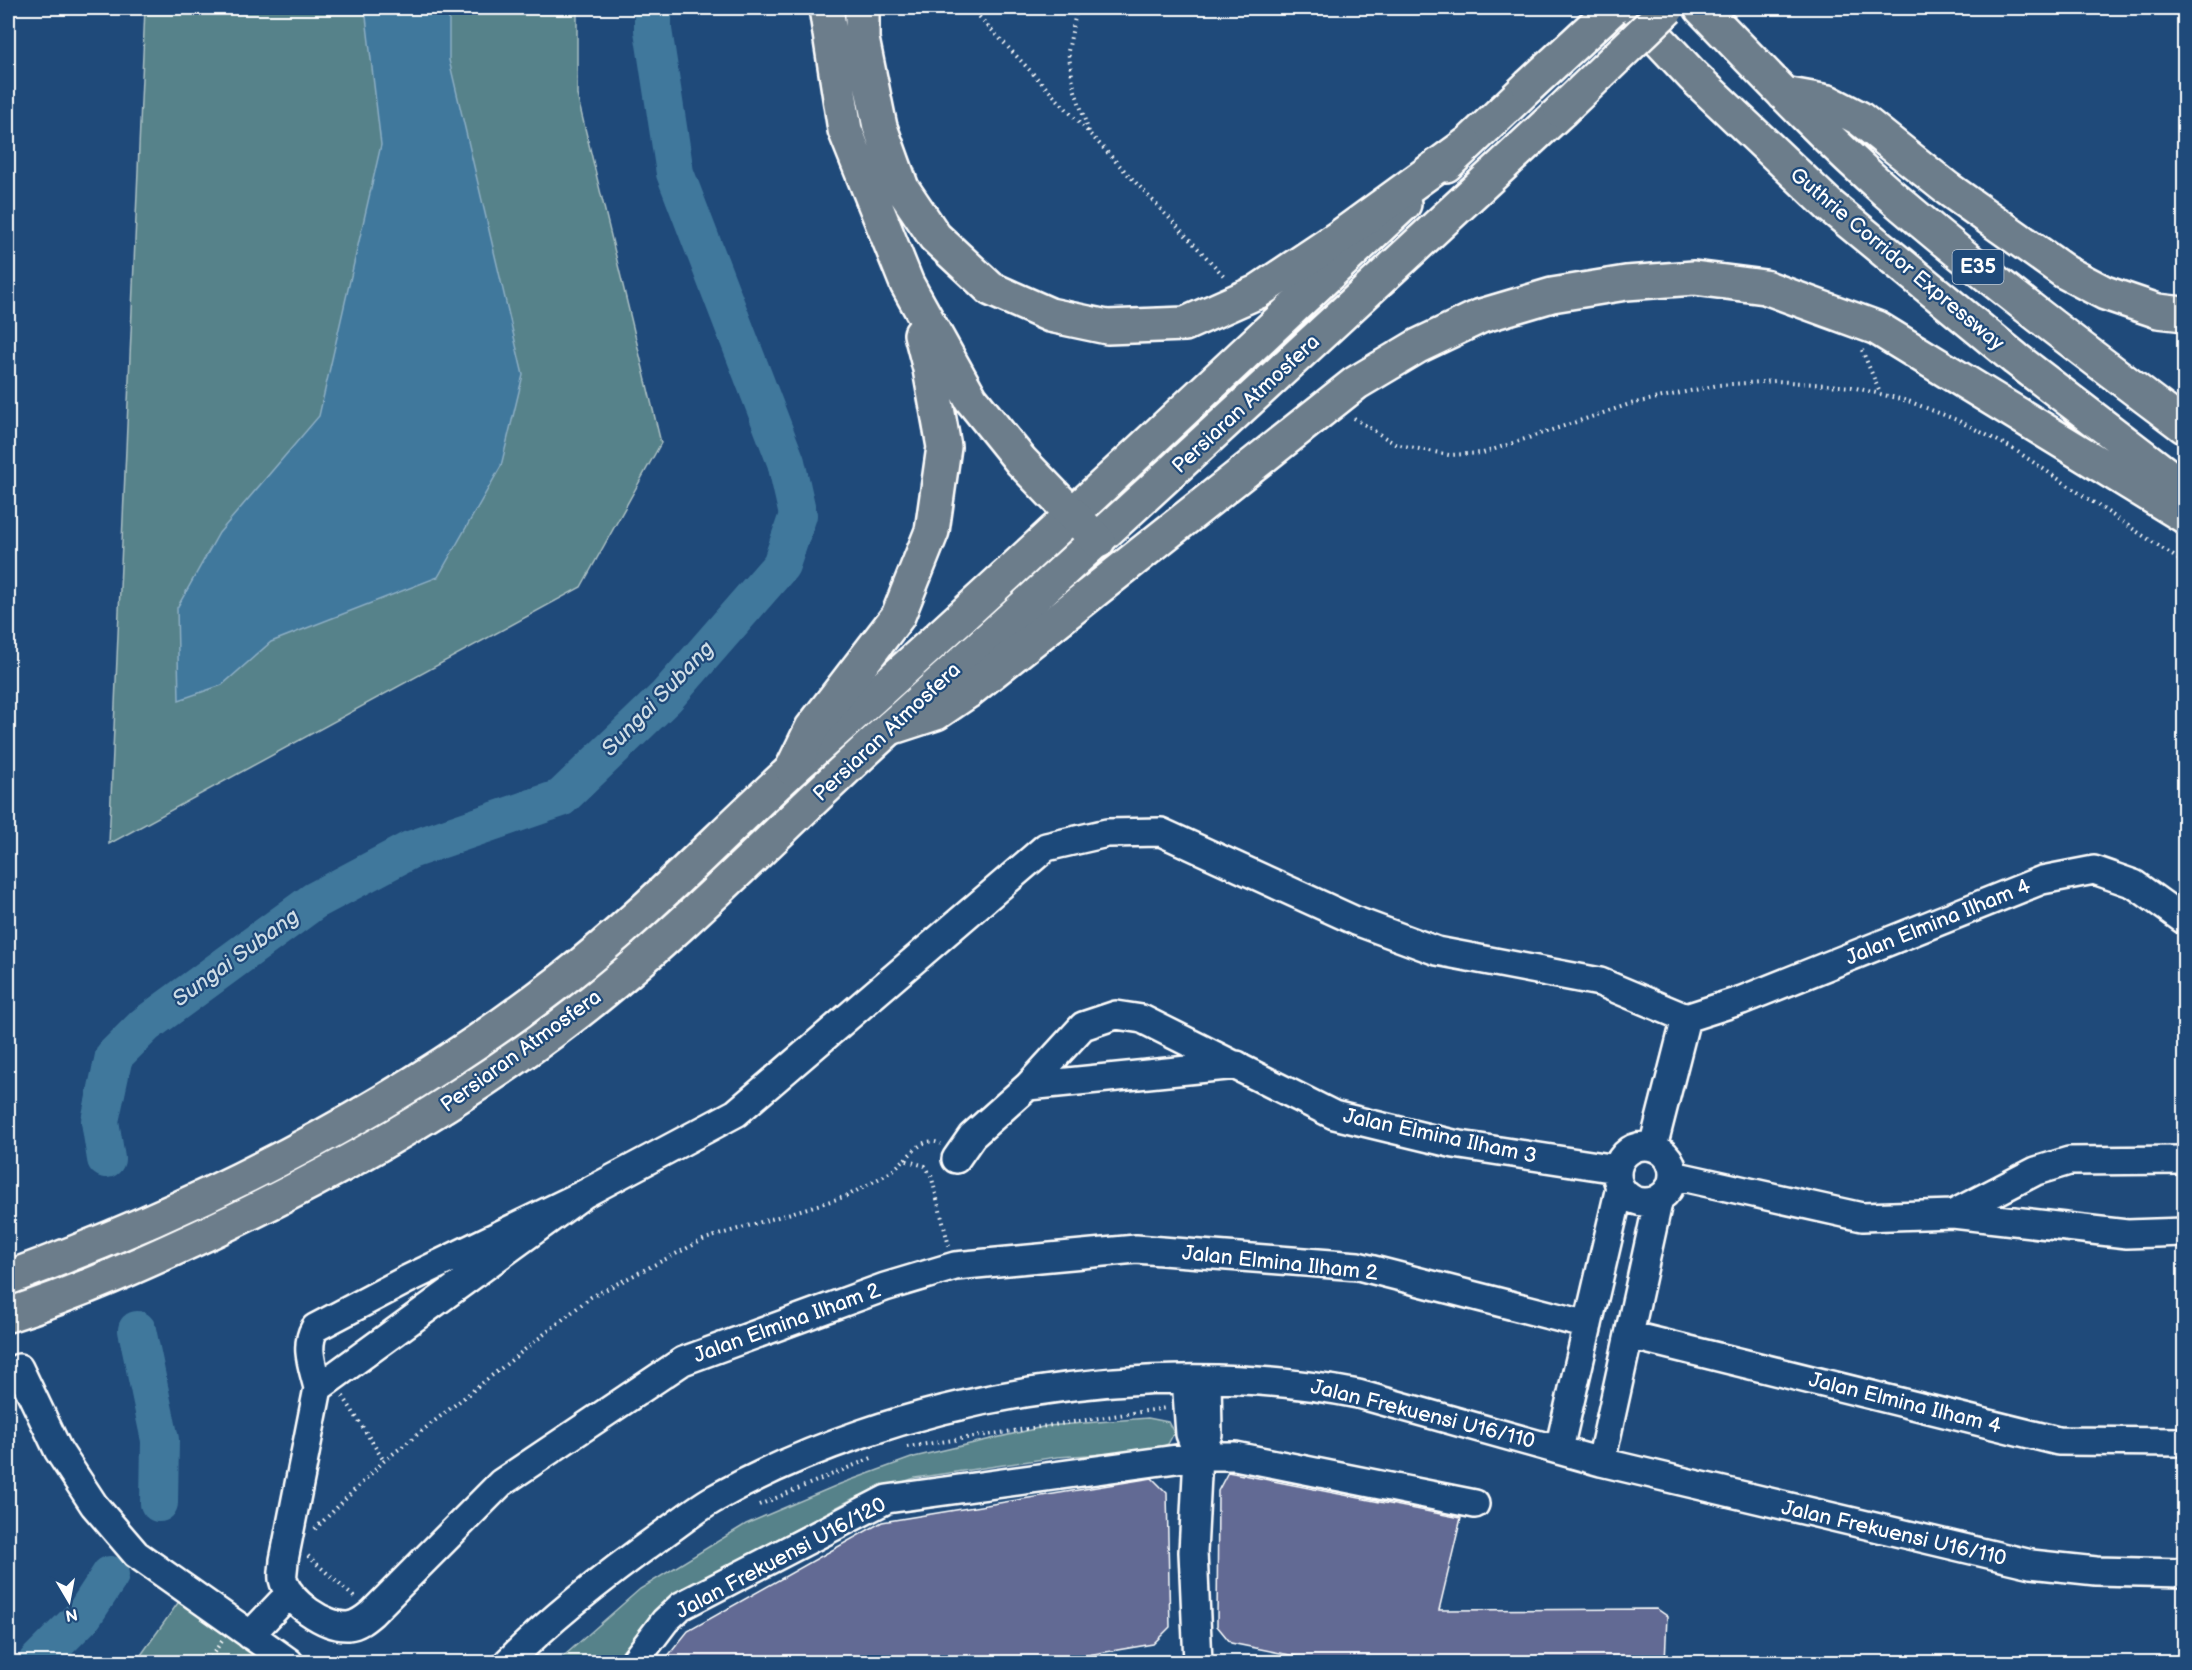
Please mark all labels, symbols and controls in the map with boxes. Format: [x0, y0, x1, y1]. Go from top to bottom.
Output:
street label: Guthrie Corridor Expressway [1785, 162, 2010, 356]
road number: E35 [1952, 250, 2004, 284]
street label: Persiaran Atmosfera [1167, 329, 1325, 479]
water label: Sungai Subang [596, 636, 720, 762]
street label: Persiaran Atmosfera [808, 657, 966, 807]
street label: Jalan Elmina Ilham 4 [1842, 873, 2034, 971]
water label: Sungai Subang [167, 903, 305, 1013]
street label: Persiaran Atmosfera [436, 984, 606, 1118]
street label: Jalan Elmina Ilham 3 [1341, 1103, 1539, 1169]
street label: Jalan Elmina Ilham 2 [1181, 1240, 1380, 1286]
street label: Jalan Elmina Ilham 2 [690, 1277, 884, 1368]
street label: Jalan Elmina Ilham 4 [1806, 1367, 2004, 1439]
street label: Jalan Frekuensi U16/110 [1308, 1374, 1538, 1454]
street label: Jalan Frekuensi U16/120 [672, 1492, 890, 1624]
street label: Jalan Frekuensi U16/110 [1779, 1495, 2009, 1571]
north arrow [39, 1571, 99, 1631]
text: N [64, 1604, 79, 1625]

